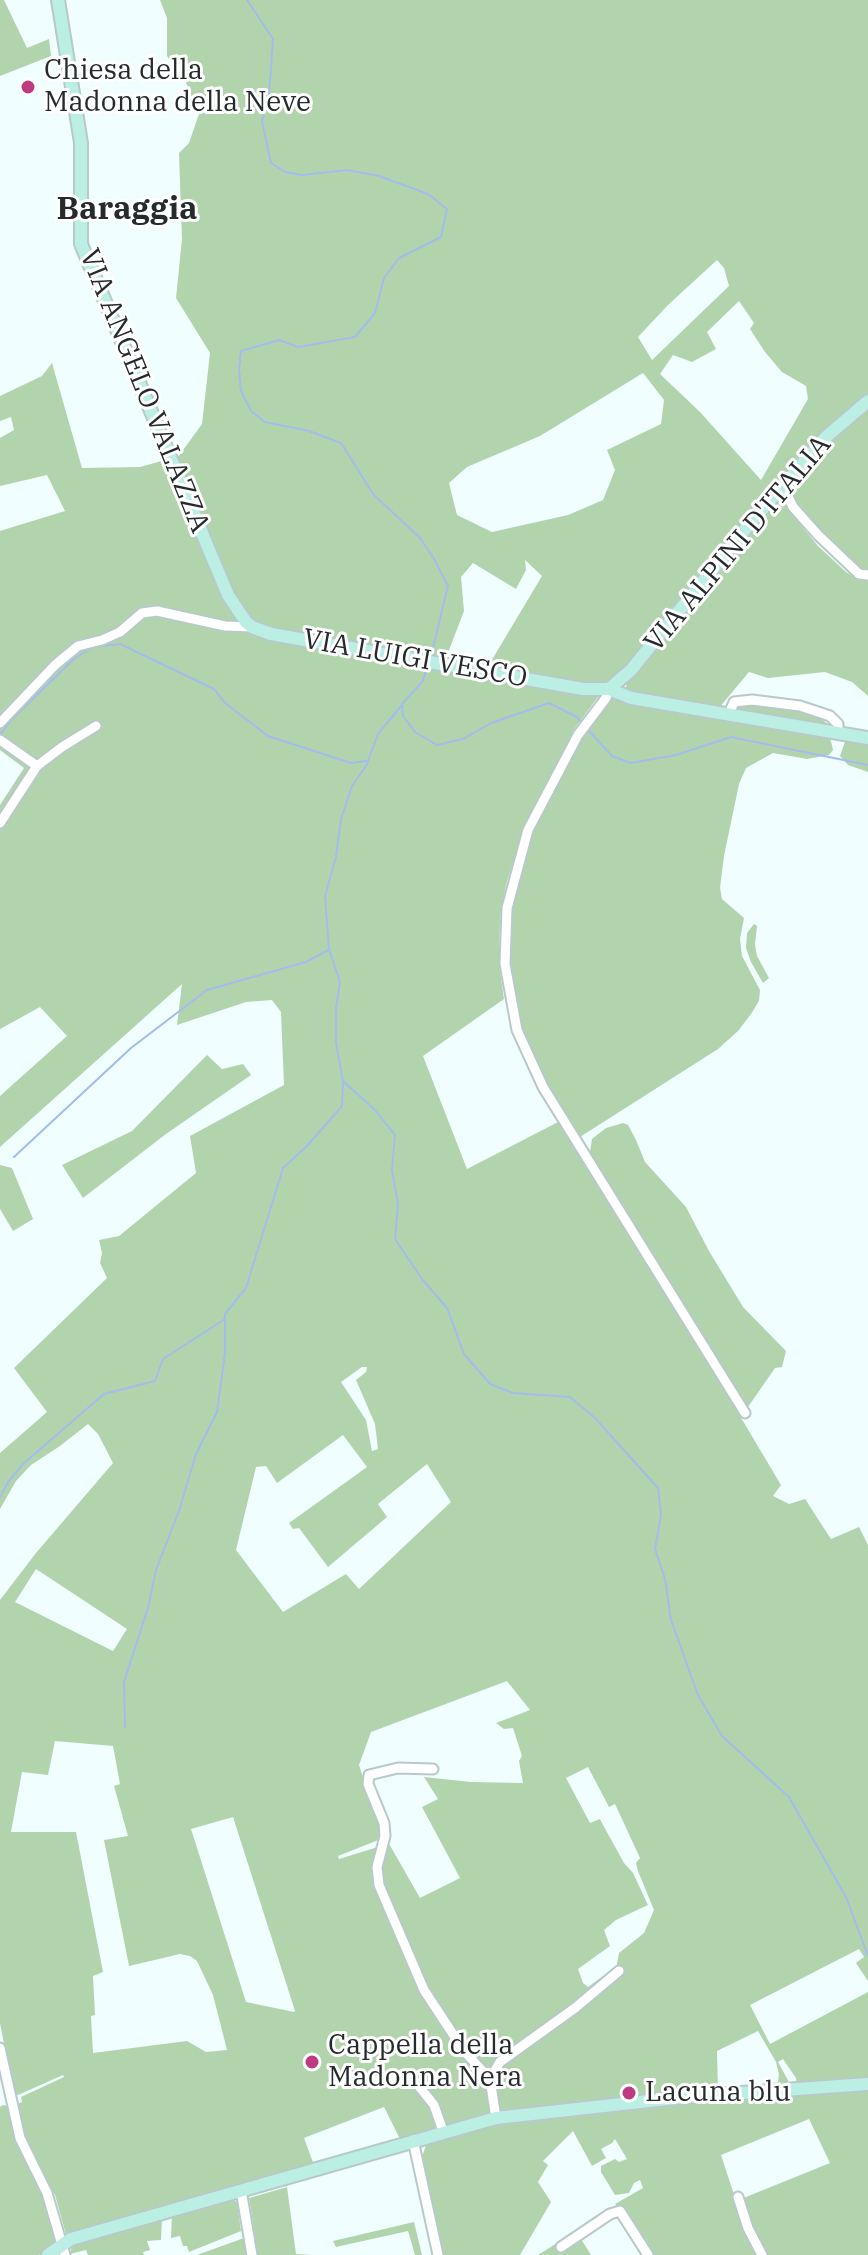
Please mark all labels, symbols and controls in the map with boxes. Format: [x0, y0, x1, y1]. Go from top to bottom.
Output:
place label: Chiesa della Madonna della Neve [44, 54, 311, 120]
marker: Chiesa della Madonna della Neve [19, 78, 37, 96]
district label: Baraggia [57, 191, 197, 229]
street label: VIA ANGELO VALAZZA [72, 244, 216, 538]
street label: VIA ALPINI D'ITALIA [638, 429, 838, 659]
street label: VIA LUIGI VESCO [300, 623, 530, 695]
place label: Cappella della Madonna Nera [328, 2029, 522, 2095]
marker: Cappella della Madonna Nera [303, 2053, 321, 2071]
place label: Lacuna blu [645, 2076, 791, 2110]
marker: Lacuna blu [620, 2084, 638, 2102]

